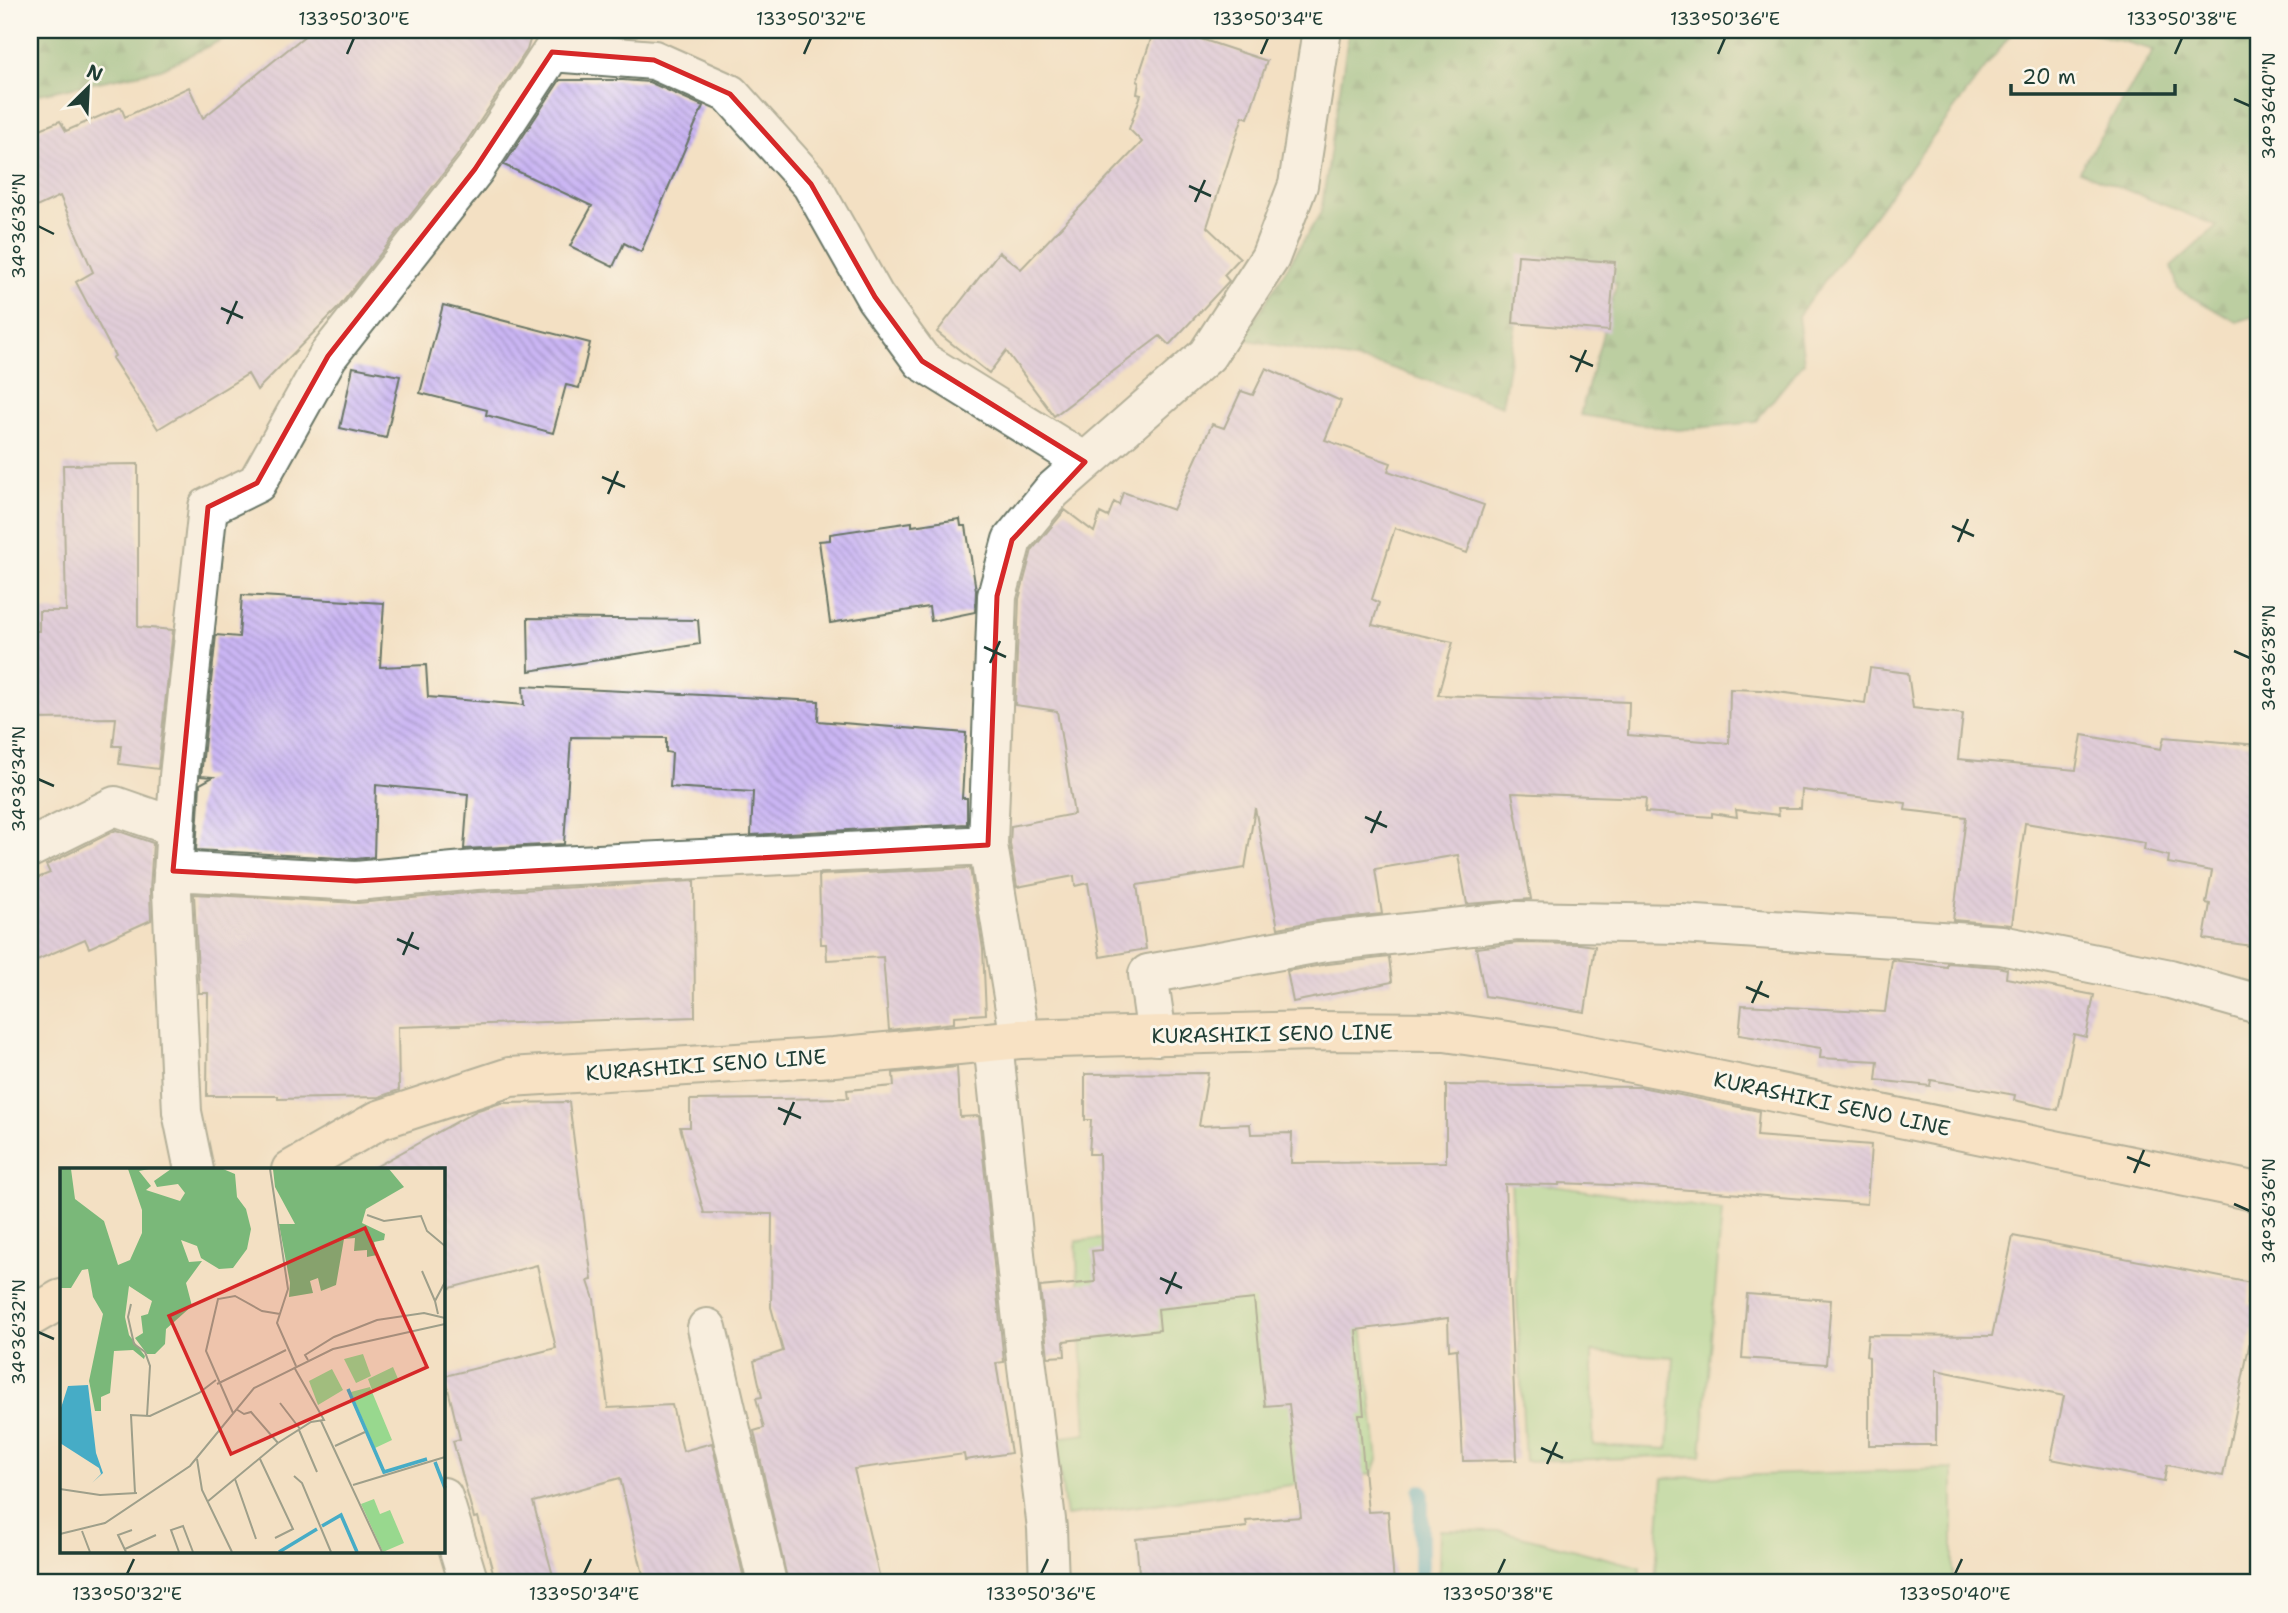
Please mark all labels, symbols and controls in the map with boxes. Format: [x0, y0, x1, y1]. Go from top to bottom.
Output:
text: 133°50'30"E [298, 7, 410, 31]
text: 133°50'32"E [756, 7, 866, 31]
text: 133°50'34"E [1213, 7, 1323, 31]
text: 133°50'36"E [1670, 7, 1780, 31]
text: 133°50'38"E [2127, 7, 2237, 31]
north arrow [52, 52, 122, 122]
scale bar [2011, 52, 2176, 96]
text: 34°36'40"N [2257, 52, 2281, 160]
text: N [83, 58, 107, 87]
text: 20 m [2022, 63, 2076, 91]
text: 34°36'36"N [7, 173, 31, 279]
text: 34°36'38"N [2257, 605, 2281, 711]
text: 34°36'34"N [7, 726, 31, 832]
street label: KURASHIKI SENO LINE [1151, 1018, 1393, 1050]
street label: KURASHIKI SENO LINE [585, 1043, 827, 1087]
street label: KURASHIKI SENO LINE [1711, 1065, 1953, 1143]
text: 34°36'36"N [2257, 1158, 2281, 1264]
inset map [60, 1168, 444, 1554]
text: 34°36'32"N [7, 1279, 31, 1385]
text: 133°50'32"E [72, 1582, 182, 1606]
text: 133°50'34"E [529, 1582, 639, 1606]
text: 133°50'36"E [986, 1582, 1096, 1606]
text: 133°50'38"E [1443, 1582, 1553, 1606]
text: 133°50'40"E [1899, 1582, 2011, 1606]

